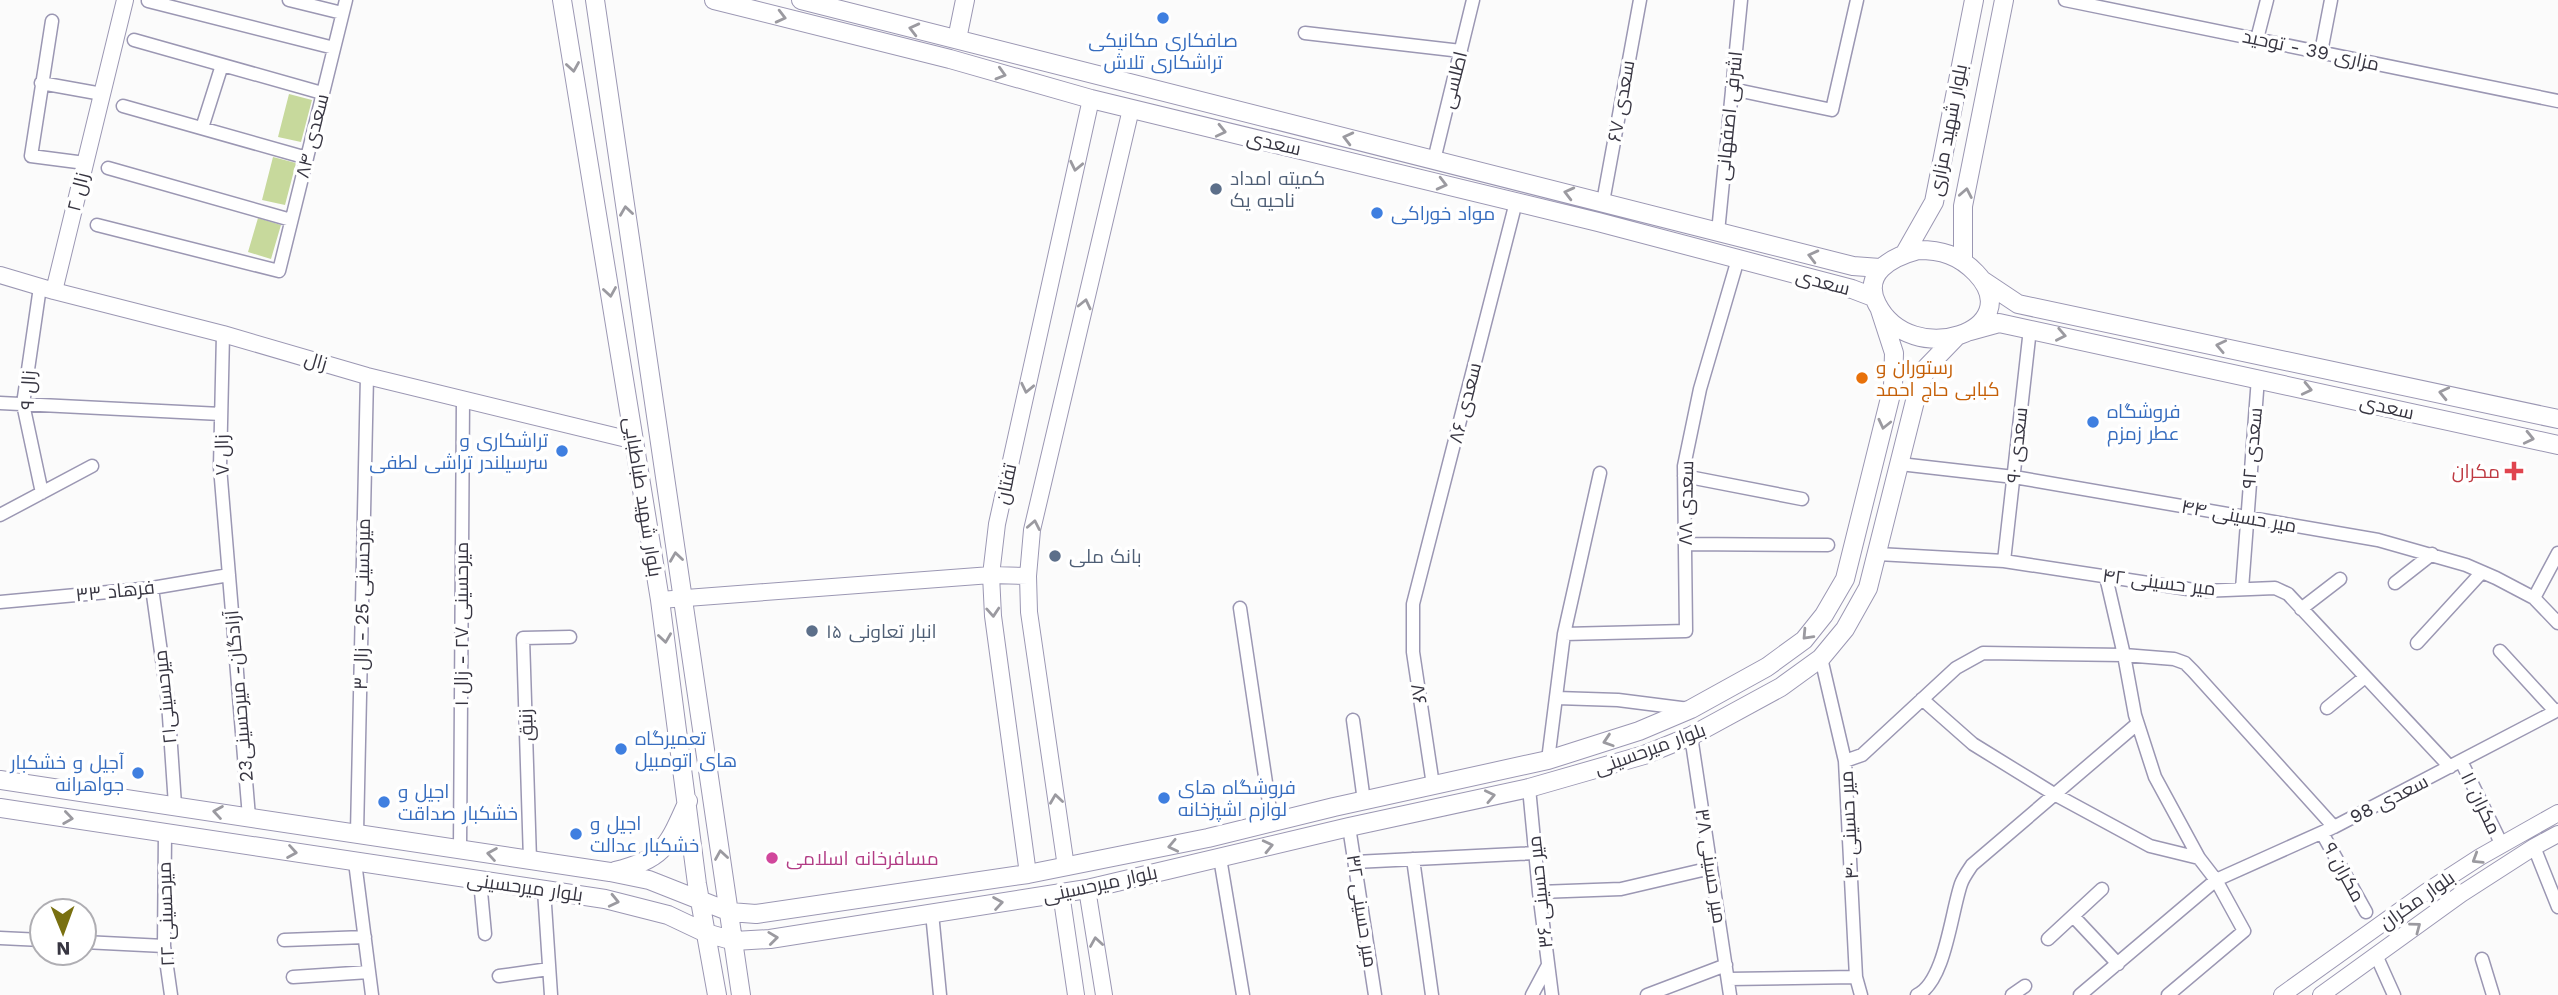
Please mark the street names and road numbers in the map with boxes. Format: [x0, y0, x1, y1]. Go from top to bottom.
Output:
street label: مزاری 39 - توحید [2240, 24, 2382, 76]
street label: اطلسی [1436, 49, 1472, 111]
street label: اشرفی اصفهانی [1711, 50, 1747, 182]
street label: سعدی ۶۷ [1603, 58, 1639, 144]
street label: بلوار شهید مزاری [1924, 62, 1972, 198]
street label: سعدی ۸۴ [290, 92, 334, 180]
street label: سعدی [1245, 126, 1303, 160]
street label: زال ۲ [62, 170, 94, 214]
street label: سعدی [1793, 264, 1853, 300]
street label: زال [302, 347, 330, 375]
street label: سعدی ۸۶ [1444, 360, 1486, 446]
street label: زال ۹ [15, 370, 41, 410]
street label: سعدی [2358, 390, 2416, 424]
street label: سعدی ۹۰ [2002, 406, 2032, 484]
street label: سعدی ۹۲ [2237, 406, 2267, 490]
street label: بلوار شهید طباطبایی [619, 415, 667, 579]
street label: زال ۷ [210, 434, 234, 476]
street label: سعدی ۸۸ [1674, 460, 1698, 546]
street label: تفتان [990, 462, 1022, 506]
street label: میر حسینی ۴۴ [2180, 495, 2298, 537]
street label: میرحسینی 25 - زال ۳ [349, 518, 375, 690]
street label: میرحسینی ۲۷ - زال ۱ [450, 542, 473, 706]
street label: میر حسینی ۴۲ [2101, 564, 2217, 600]
street label: فرهاد ۳۳ [74, 575, 156, 607]
street label: آزادگان- میرحسینی23 [220, 609, 258, 783]
street label: میرحسینی۲۱ [149, 649, 181, 745]
street label: ۸۶ [1406, 682, 1432, 706]
street label: زنبق [514, 708, 539, 742]
street label: بلوار میرحسینی [1591, 718, 1709, 780]
street label: مکران ۱۱ [2456, 768, 2506, 838]
street label: سعدی 98 [2346, 769, 2432, 829]
street label: میر حسینی ۴۰ [1835, 770, 1863, 880]
street label: میر حسینی ۳۸ [1691, 807, 1731, 925]
street label: میر حسینی ۳۶ [1523, 834, 1557, 950]
street label: مکران ۹ [2318, 838, 2370, 906]
street label: میر حسینی ۳۲ [1342, 853, 1382, 969]
street label: میرحسینی ۲۲ [153, 861, 179, 967]
street label: بلوار میرحسینی [1040, 861, 1160, 907]
street label: بلوار مکران [2375, 866, 2459, 934]
street label: بلوار میرحسینی [466, 867, 584, 907]

